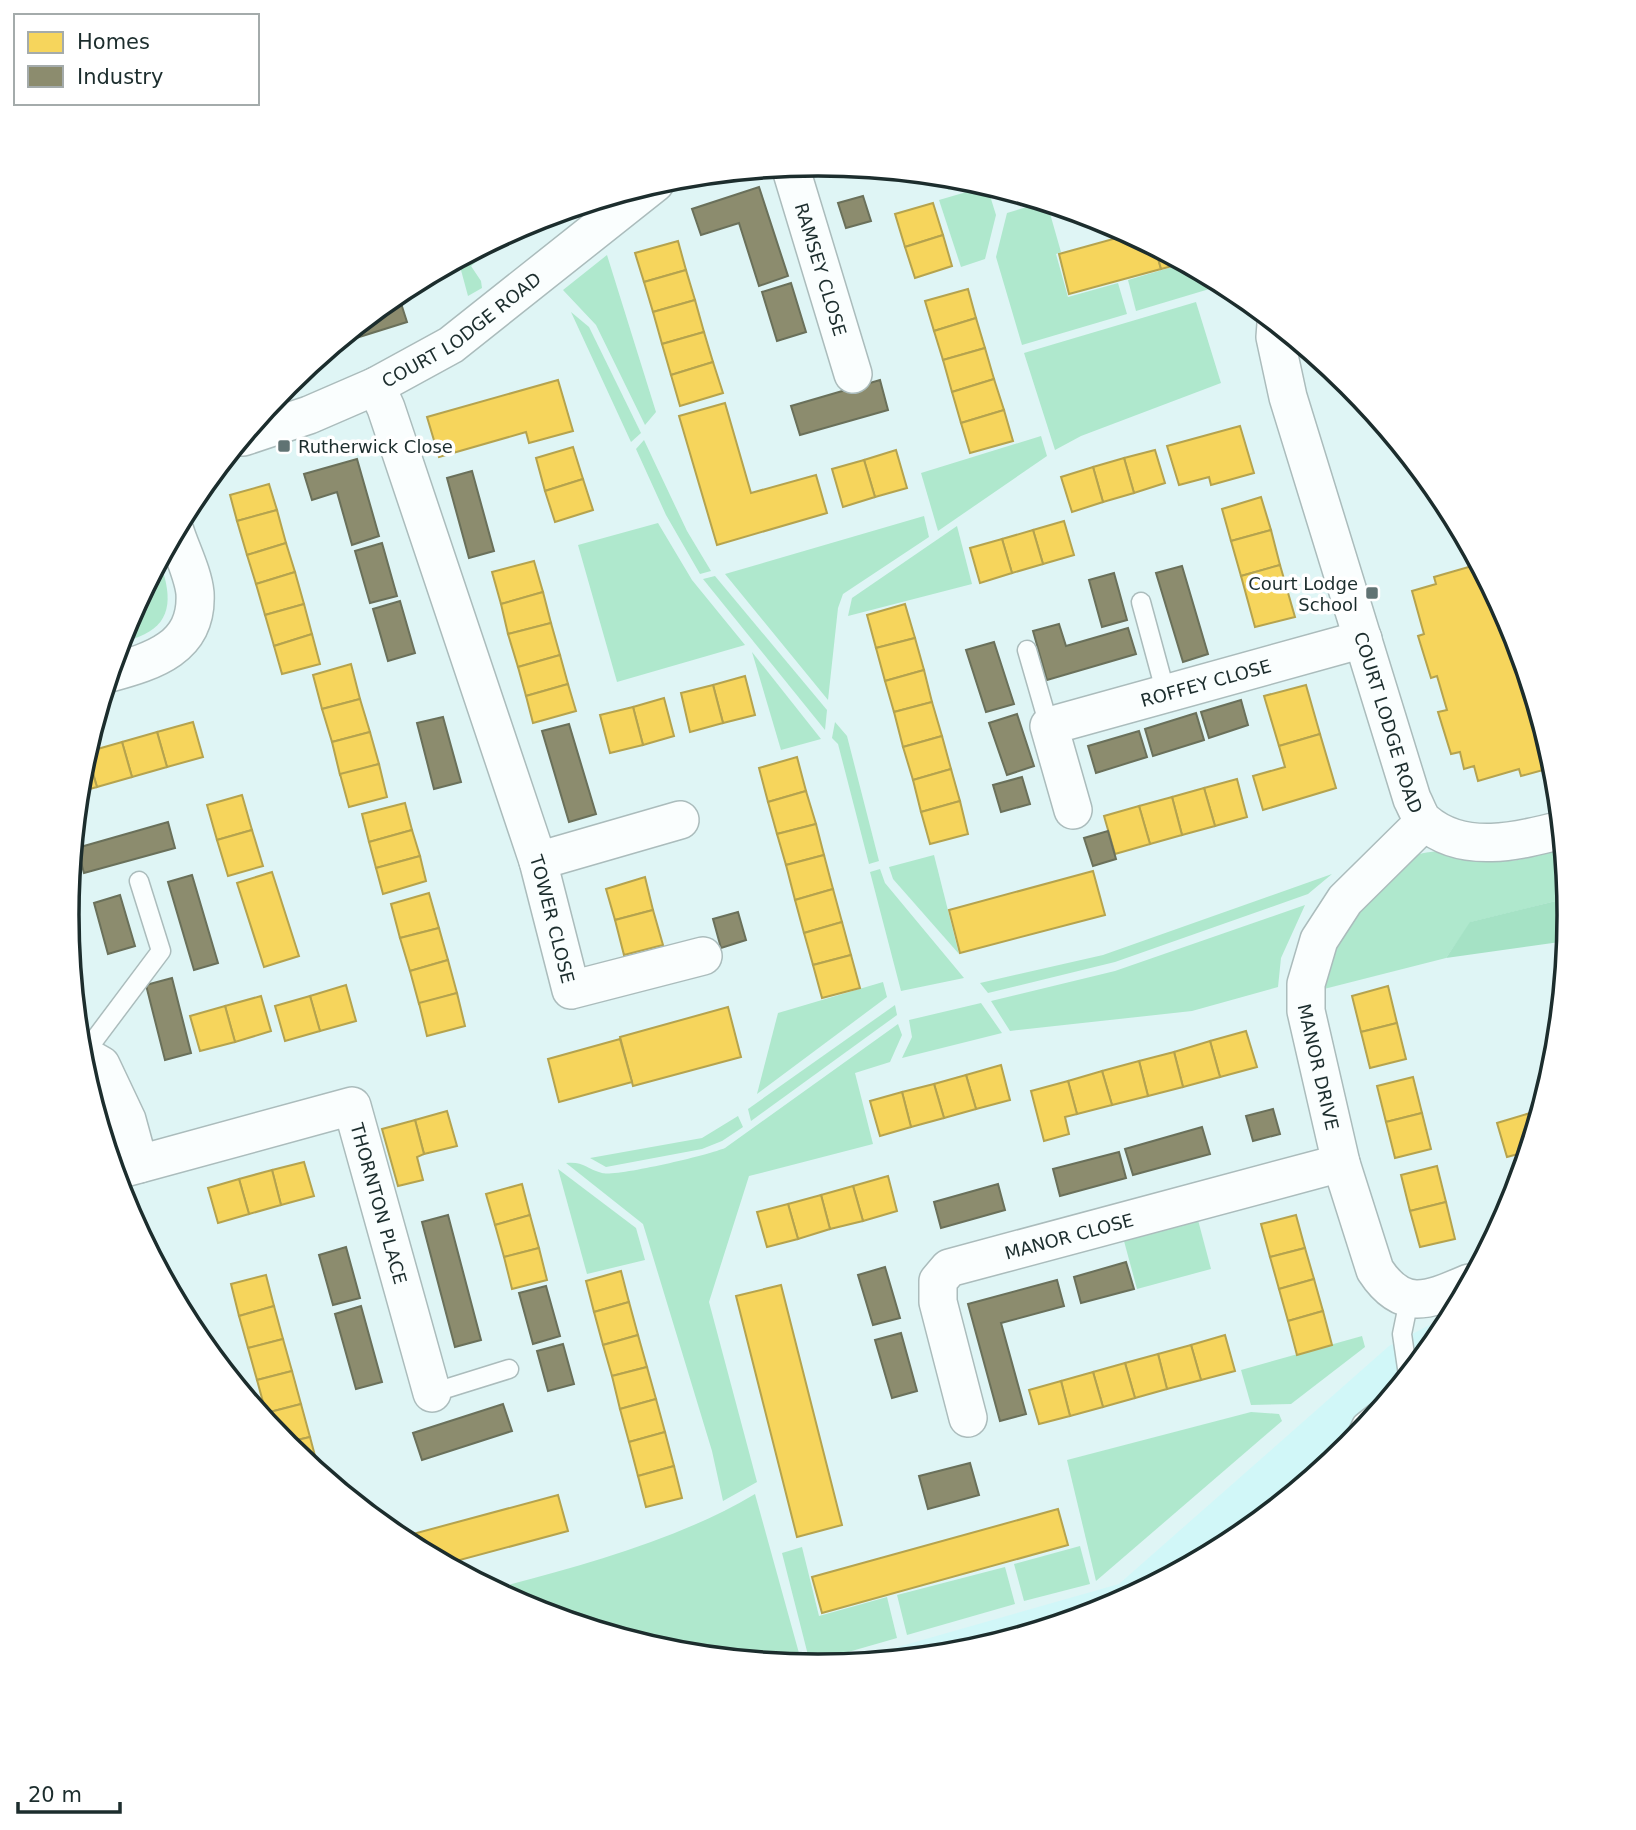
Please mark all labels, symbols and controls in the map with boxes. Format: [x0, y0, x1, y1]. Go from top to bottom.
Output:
legend [14, 14, 259, 105]
text: Homes [77, 30, 150, 54]
text: Industry [77, 65, 163, 89]
street label: RAMSEY CLOSE [791, 200, 851, 339]
street label: COURT LODGE ROAD [378, 267, 545, 391]
place label: Rutherwick Close [298, 436, 453, 457]
marker: Rutherwick Close [276, 438, 292, 454]
place label: Court Lodge School [1248, 573, 1358, 615]
marker: Court Lodge School [1364, 585, 1380, 601]
street label: COURT LODGE ROAD [1351, 629, 1428, 816]
street label: ROFFEY CLOSE [1138, 655, 1273, 711]
street label: TOWER CLOSE [526, 851, 579, 985]
street label: MANOR DRIVE [1294, 1002, 1344, 1132]
street label: THORNTON PLACE [346, 1120, 412, 1287]
street label: MANOR CLOSE [1002, 1209, 1136, 1263]
scale bar [18, 1770, 119, 1814]
text: 20 m [28, 1783, 82, 1807]

